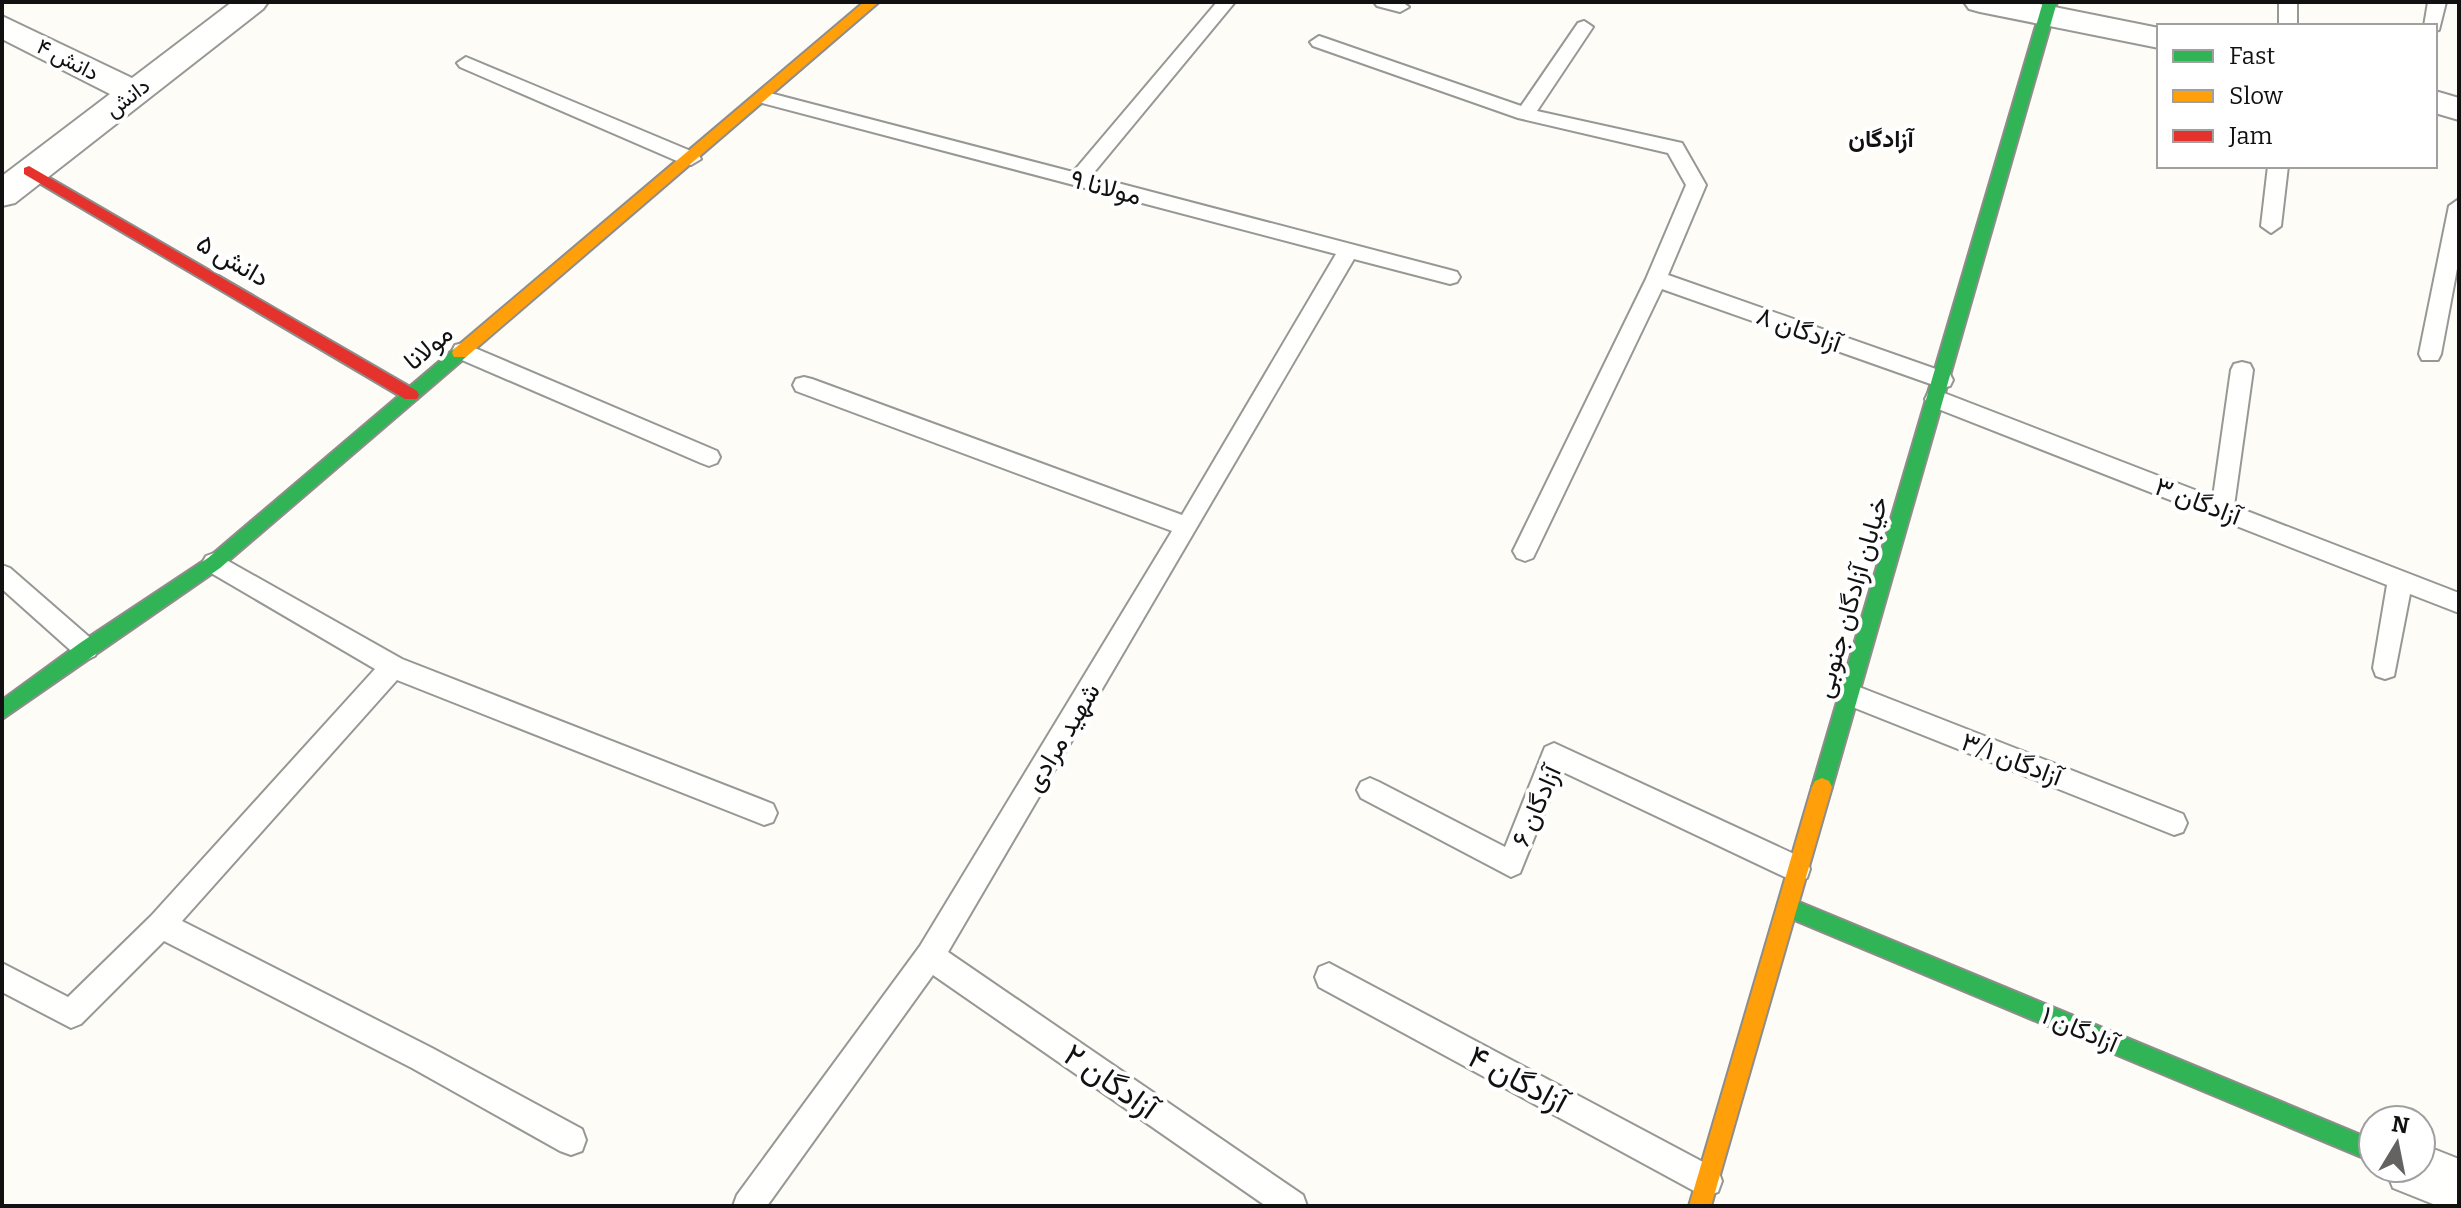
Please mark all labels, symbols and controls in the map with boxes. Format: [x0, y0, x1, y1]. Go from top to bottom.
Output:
legend [2157, 24, 2437, 168]
street label: دانش ۴ [32, 32, 103, 86]
text: Fast [2229, 42, 2275, 70]
street label: دانش [100, 72, 155, 123]
text: Slow [2229, 82, 2284, 110]
text: Jam [2228, 122, 2273, 150]
district label: آزادگان [1848, 125, 1915, 154]
street label: مولانا ۹ [1067, 163, 1145, 212]
street label: دانش ۵ [191, 227, 275, 294]
street label: آزادگان ۸ [1752, 300, 1847, 360]
street label: مولانا [398, 318, 459, 377]
street label: آزادگان ۳ [2150, 471, 2247, 533]
street label: خیابان آزادگان جنوبی [1808, 493, 1895, 701]
street label: شهید مرادی [1018, 677, 1107, 797]
street label: آزادگان ۳/۱ [1957, 726, 2068, 794]
street label: آزادگان ۶ [1505, 759, 1569, 851]
street label: آزادگان ۱ [2037, 1000, 2124, 1060]
street label: آزادگان ۲ [1056, 1035, 1167, 1129]
street label: آزادگان ۴ [1461, 1037, 1577, 1123]
north arrow [2357, 1104, 2437, 1184]
text: N [2390, 1110, 2411, 1140]

